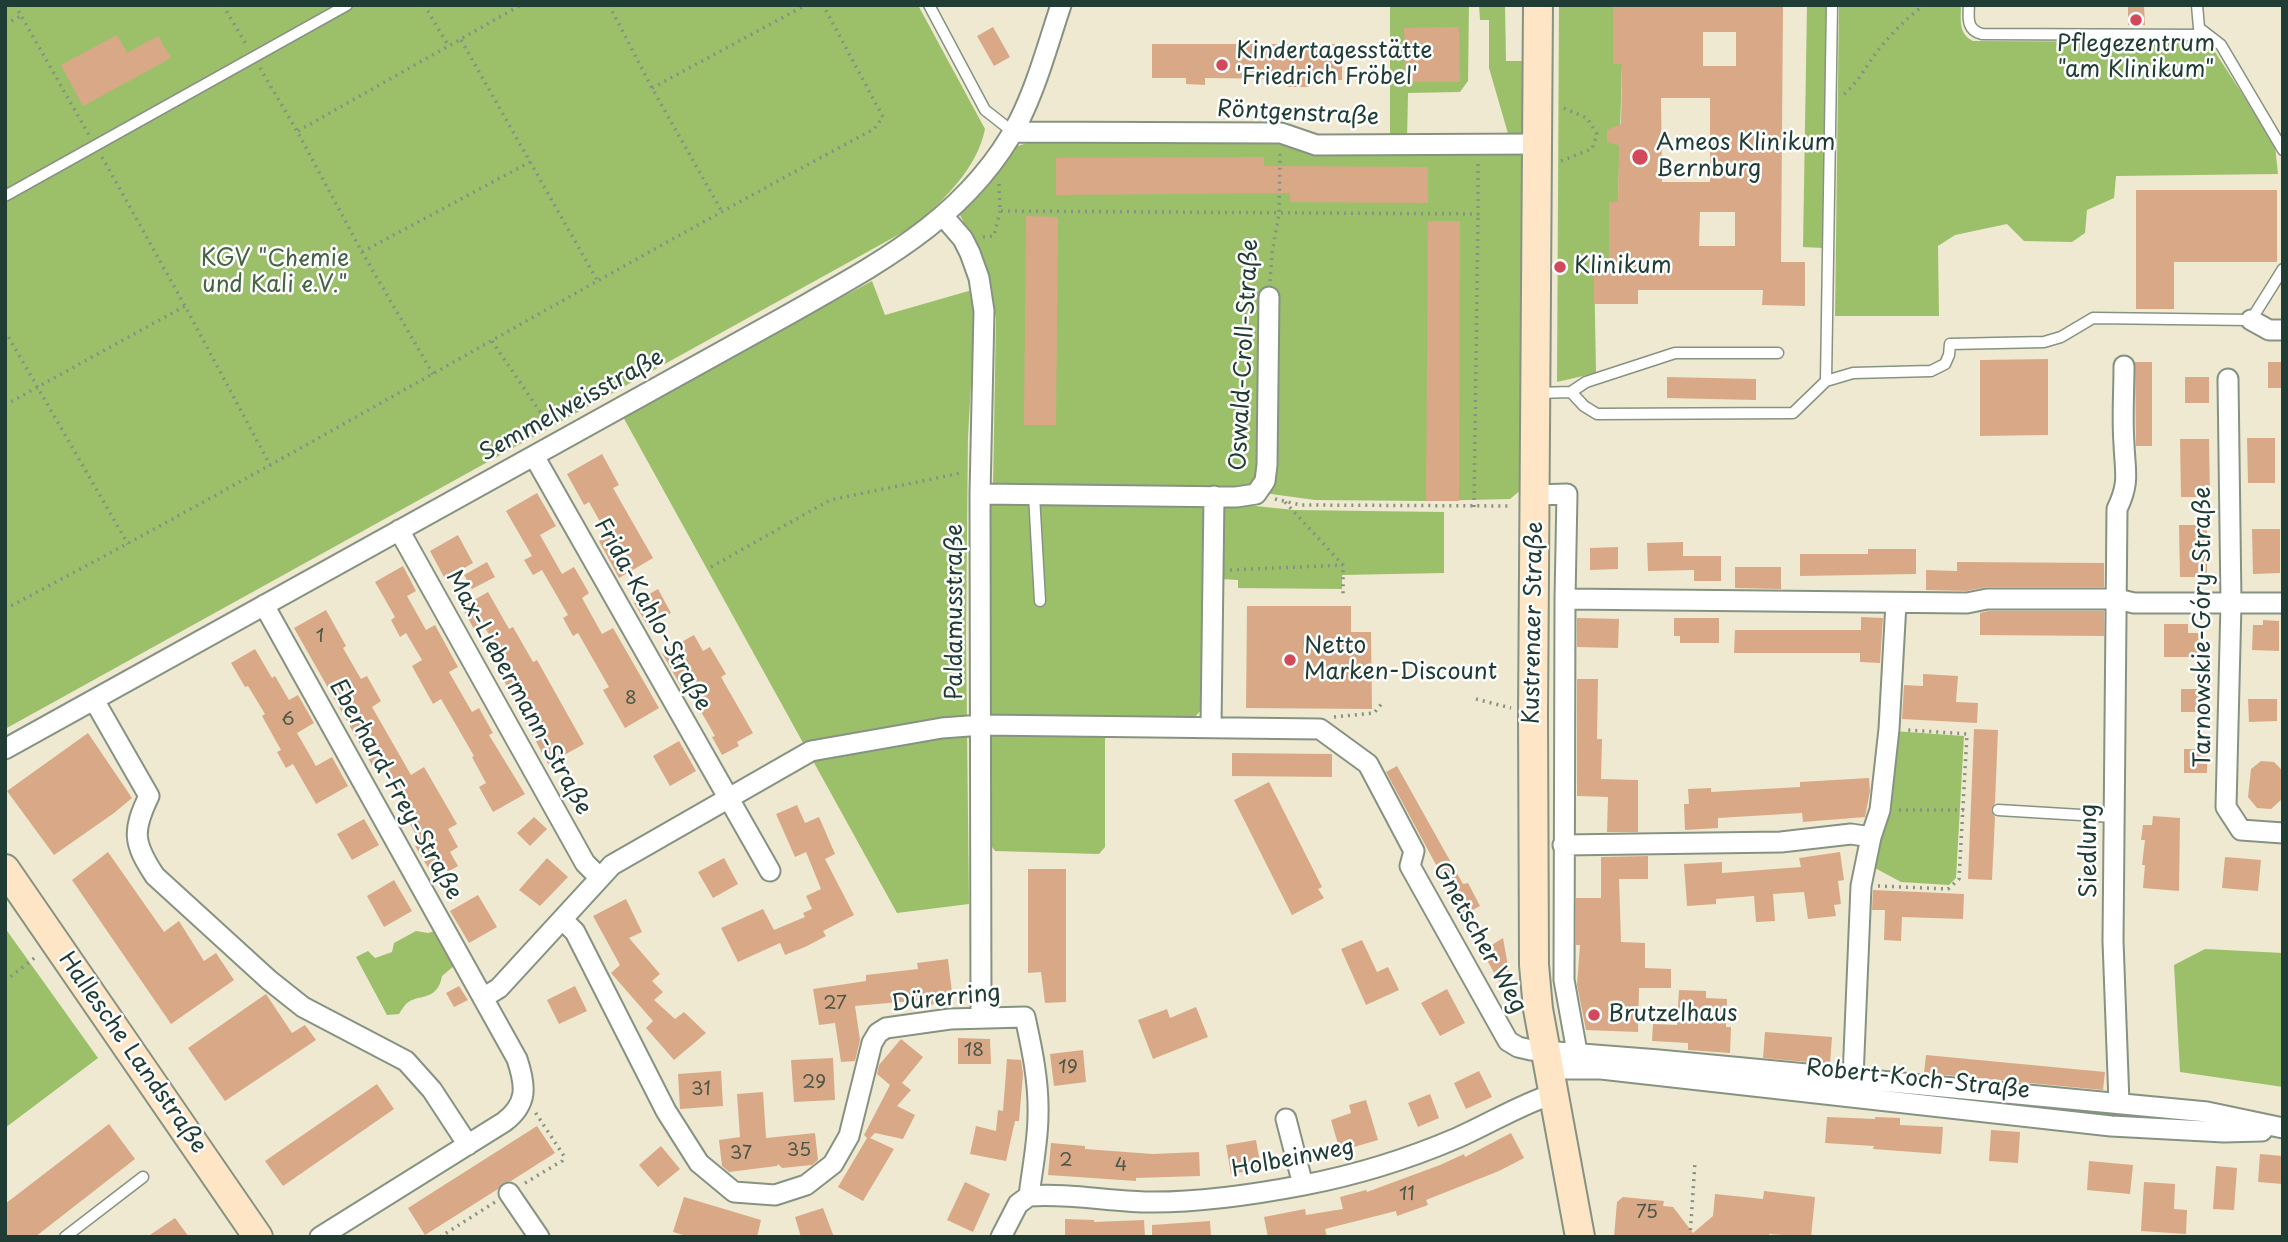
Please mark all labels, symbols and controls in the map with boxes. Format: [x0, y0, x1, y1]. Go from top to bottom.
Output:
marker: Pflegezentrum "am Klinikum" [2128, 12, 2144, 28]
place label: Pflegezentrum "am Klinikum" [2057, 31, 2215, 85]
place label: Kindertagesstätte 'Friedrich Fröbel' [1236, 38, 1433, 92]
marker: Kindertagesstätte 'Friedrich Fröbel' [1214, 57, 1230, 73]
street label: Röntgenstraße [1216, 96, 1380, 132]
place label: Ameos Klinikum Bernburg [1656, 130, 1836, 184]
marker: Ameos Klinikum Bernburg [1630, 147, 1650, 167]
street label: Oswald-Croll-Straße [1225, 238, 1265, 472]
park label: KGV "Chemie und Kali e.V." [201, 246, 349, 300]
place label: Klinikum [1574, 253, 1672, 281]
marker: Klinikum [1552, 259, 1568, 275]
street label: Semmelweisstraße [475, 344, 669, 468]
street label: Tarnowskie-Góry-Straße [2190, 487, 2218, 767]
street label: Frida-Kahlo-Straße [588, 514, 716, 716]
street label: Kustrenaer Straße [1518, 521, 1550, 725]
street label: Paldamusstraße [942, 524, 970, 700]
street label: Max-Liebermann-Straße [439, 566, 597, 820]
house number: 1 [316, 626, 324, 648]
place label: Netto Marken-Discount [1304, 633, 1497, 687]
marker: Netto Marken-Discount [1282, 652, 1298, 668]
street label: Eberhard-Frey-Straße [323, 675, 467, 905]
house number: 8 [625, 688, 637, 710]
house number: 6 [281, 709, 295, 731]
street label: Siedlung [2076, 804, 2104, 898]
street label: Gnetscher Weg [1426, 858, 1532, 1018]
street label: Hallesche Landstraße [52, 947, 212, 1159]
street label: Dürerring [890, 980, 1002, 1018]
house number: 27 [823, 993, 847, 1015]
place label: Brutzelhaus [1608, 1001, 1738, 1029]
marker: Brutzelhaus [1586, 1007, 1602, 1023]
house number: 18 [964, 1040, 984, 1062]
street label: Robert-Koch-Straße [1805, 1055, 2031, 1105]
house number: 19 [1058, 1057, 1078, 1079]
house number: 29 [802, 1072, 826, 1094]
house number: 31 [691, 1079, 711, 1101]
street label: Holbeinweg [1229, 1134, 1357, 1184]
house number: 35 [787, 1140, 811, 1162]
house number: 37 [730, 1143, 752, 1165]
house number: 2 [1059, 1150, 1073, 1172]
house number: 4 [1115, 1155, 1127, 1177]
house number: 11 [1399, 1184, 1415, 1206]
house number: 75 [1636, 1202, 1658, 1224]

